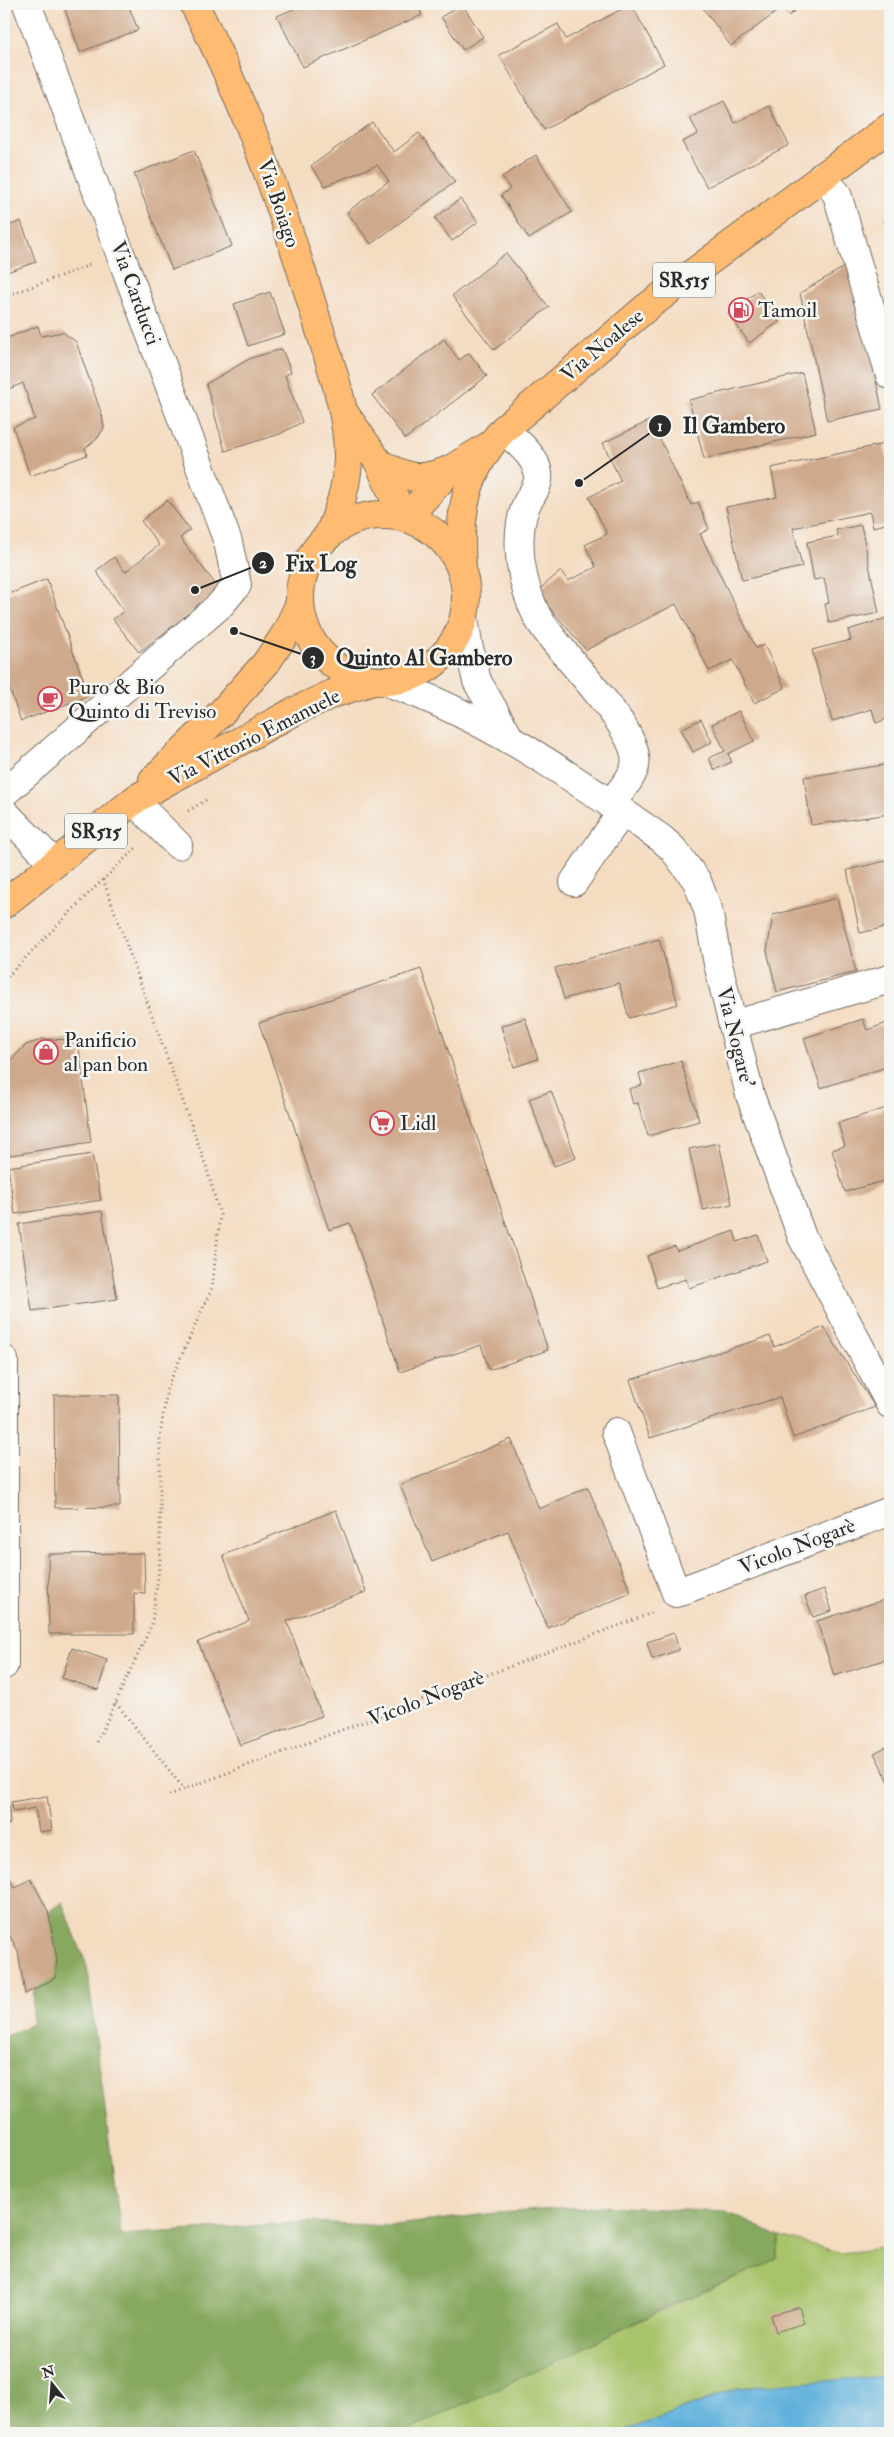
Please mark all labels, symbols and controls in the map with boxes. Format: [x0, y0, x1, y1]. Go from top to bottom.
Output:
street label: Via Boiago [251, 155, 306, 251]
street label: Via Carducci [104, 237, 167, 349]
road number: SR515 [653, 262, 715, 298]
fuel station icon: Tamoil [728, 297, 754, 323]
place label: Tamoil [758, 297, 818, 324]
street label: Via Noalese [555, 303, 650, 388]
callout: Il Gambero [648, 407, 795, 444]
text: Il Gambero [683, 412, 786, 440]
text: 1 [657, 417, 663, 436]
callout: Fix Log [250, 545, 367, 582]
text: Fix Log [285, 550, 358, 579]
text: 2 [259, 554, 267, 573]
callout: Quinto Al Gambero [300, 639, 522, 676]
text: Quinto Al Gambero [336, 644, 513, 672]
text: 3 [310, 649, 316, 668]
place label: Puro & Bio Quinto di Treviso [68, 674, 216, 725]
street label: Via Vittorio Emanuele [164, 682, 345, 793]
cafe icon: Puro & Bio Quinto di Treviso [37, 686, 63, 712]
road number: SR515 [65, 814, 127, 848]
street label: Via Nogare' [710, 984, 761, 1090]
place label: Panificio al pan bon [64, 1027, 148, 1078]
shop icon: Panificio al pan bon [33, 1039, 59, 1065]
supermarket icon: Lidl [369, 1110, 395, 1136]
place label: Lidl [400, 1110, 437, 1137]
street label: Vicolo Nogarè [735, 1512, 859, 1581]
street label: Vicolo Nogarè [364, 1664, 488, 1733]
north arrow [28, 2360, 78, 2410]
text: N [39, 2362, 57, 2382]

